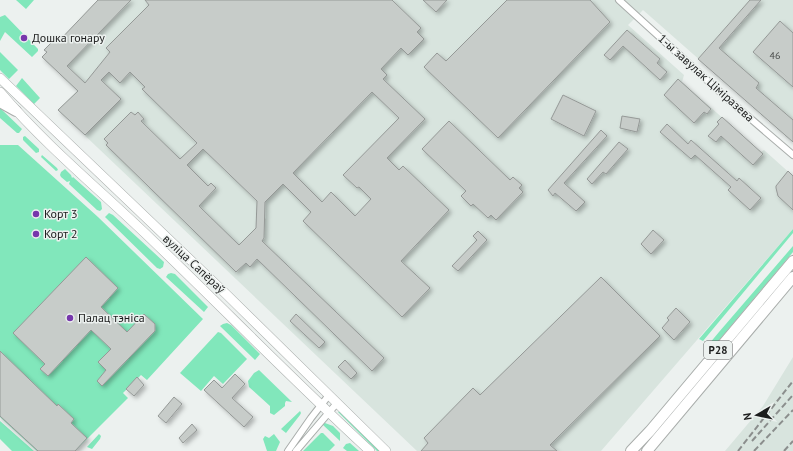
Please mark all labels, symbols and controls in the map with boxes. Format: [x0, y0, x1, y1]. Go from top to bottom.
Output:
place label: Дошка гонару [32, 30, 105, 45]
street label: 1-ы завулак Ціміразева [655, 31, 757, 125]
marker: Дошка гонару [19, 33, 29, 43]
house number: 46 [770, 49, 780, 62]
place label: Корт 3 [44, 206, 77, 221]
marker: Корт 3 [31, 209, 41, 219]
place label: Корт 2 [44, 226, 77, 241]
marker: Корт 2 [31, 229, 41, 239]
street label: вуліца Сапёраў [160, 231, 229, 297]
place label: Палац тэніса [78, 310, 145, 325]
marker: Палац тэніса [65, 313, 75, 323]
road number: Р28 [704, 341, 732, 359]
north arrow [737, 395, 777, 435]
text: N [740, 412, 755, 421]

